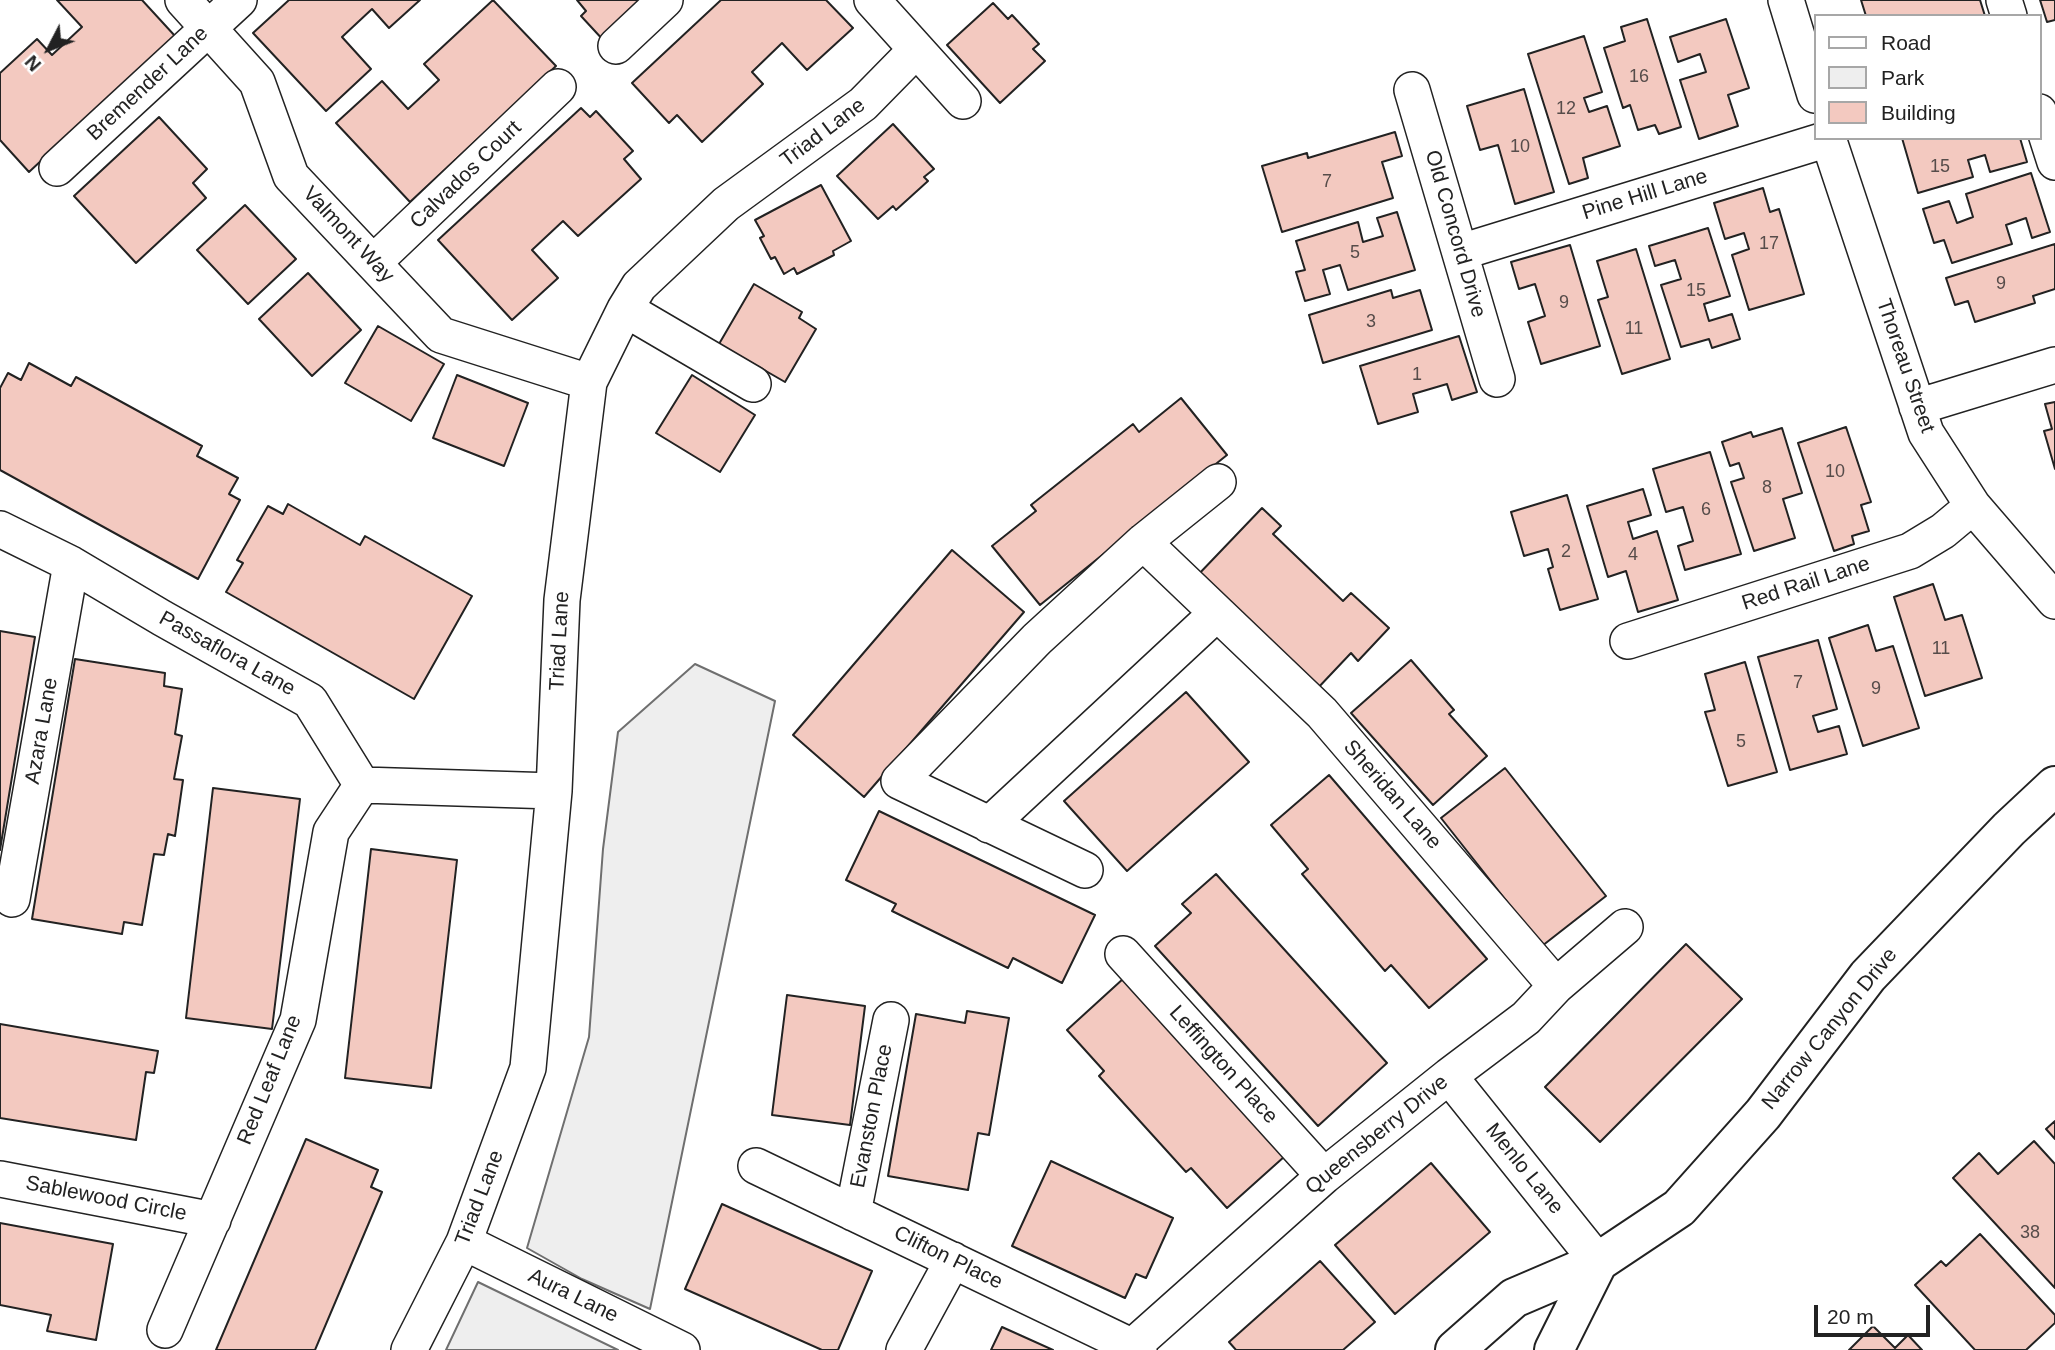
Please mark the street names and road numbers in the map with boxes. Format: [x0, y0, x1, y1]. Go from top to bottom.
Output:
street label: Bremender Lane [82, 21, 214, 147]
street label: Triad Lane [776, 93, 870, 173]
street label: Calvados Court [405, 116, 527, 234]
street label: Old Concord Drive [1419, 148, 1491, 320]
street label: Pine Hill Lane [1579, 164, 1711, 226]
street label: Valmont Way [297, 182, 399, 288]
street label: Thoreau Street [1870, 296, 1940, 436]
street label: Red Rail Lane [1739, 551, 1873, 617]
street label: Triad Lane [545, 591, 575, 691]
street label: Passaflora Lane [155, 606, 299, 702]
street label: Azara Lane [20, 676, 64, 786]
street label: Sheridan Lane [1338, 735, 1446, 855]
street label: Narrow Canyon Drive [1757, 943, 1903, 1115]
street label: Leffington Place [1163, 1001, 1283, 1129]
street label: Red Leaf Lane [233, 1011, 307, 1149]
street label: Evanston Place [846, 1042, 898, 1190]
street label: Queensberry Drive [1301, 1070, 1453, 1200]
street label: Menlo Lane [1480, 1118, 1568, 1220]
street label: Triad Lane [450, 1147, 510, 1249]
street label: Sablewood Circle [23, 1171, 189, 1227]
street label: Clifton Place [889, 1221, 1007, 1295]
street label: Aura Lane [524, 1263, 622, 1329]

